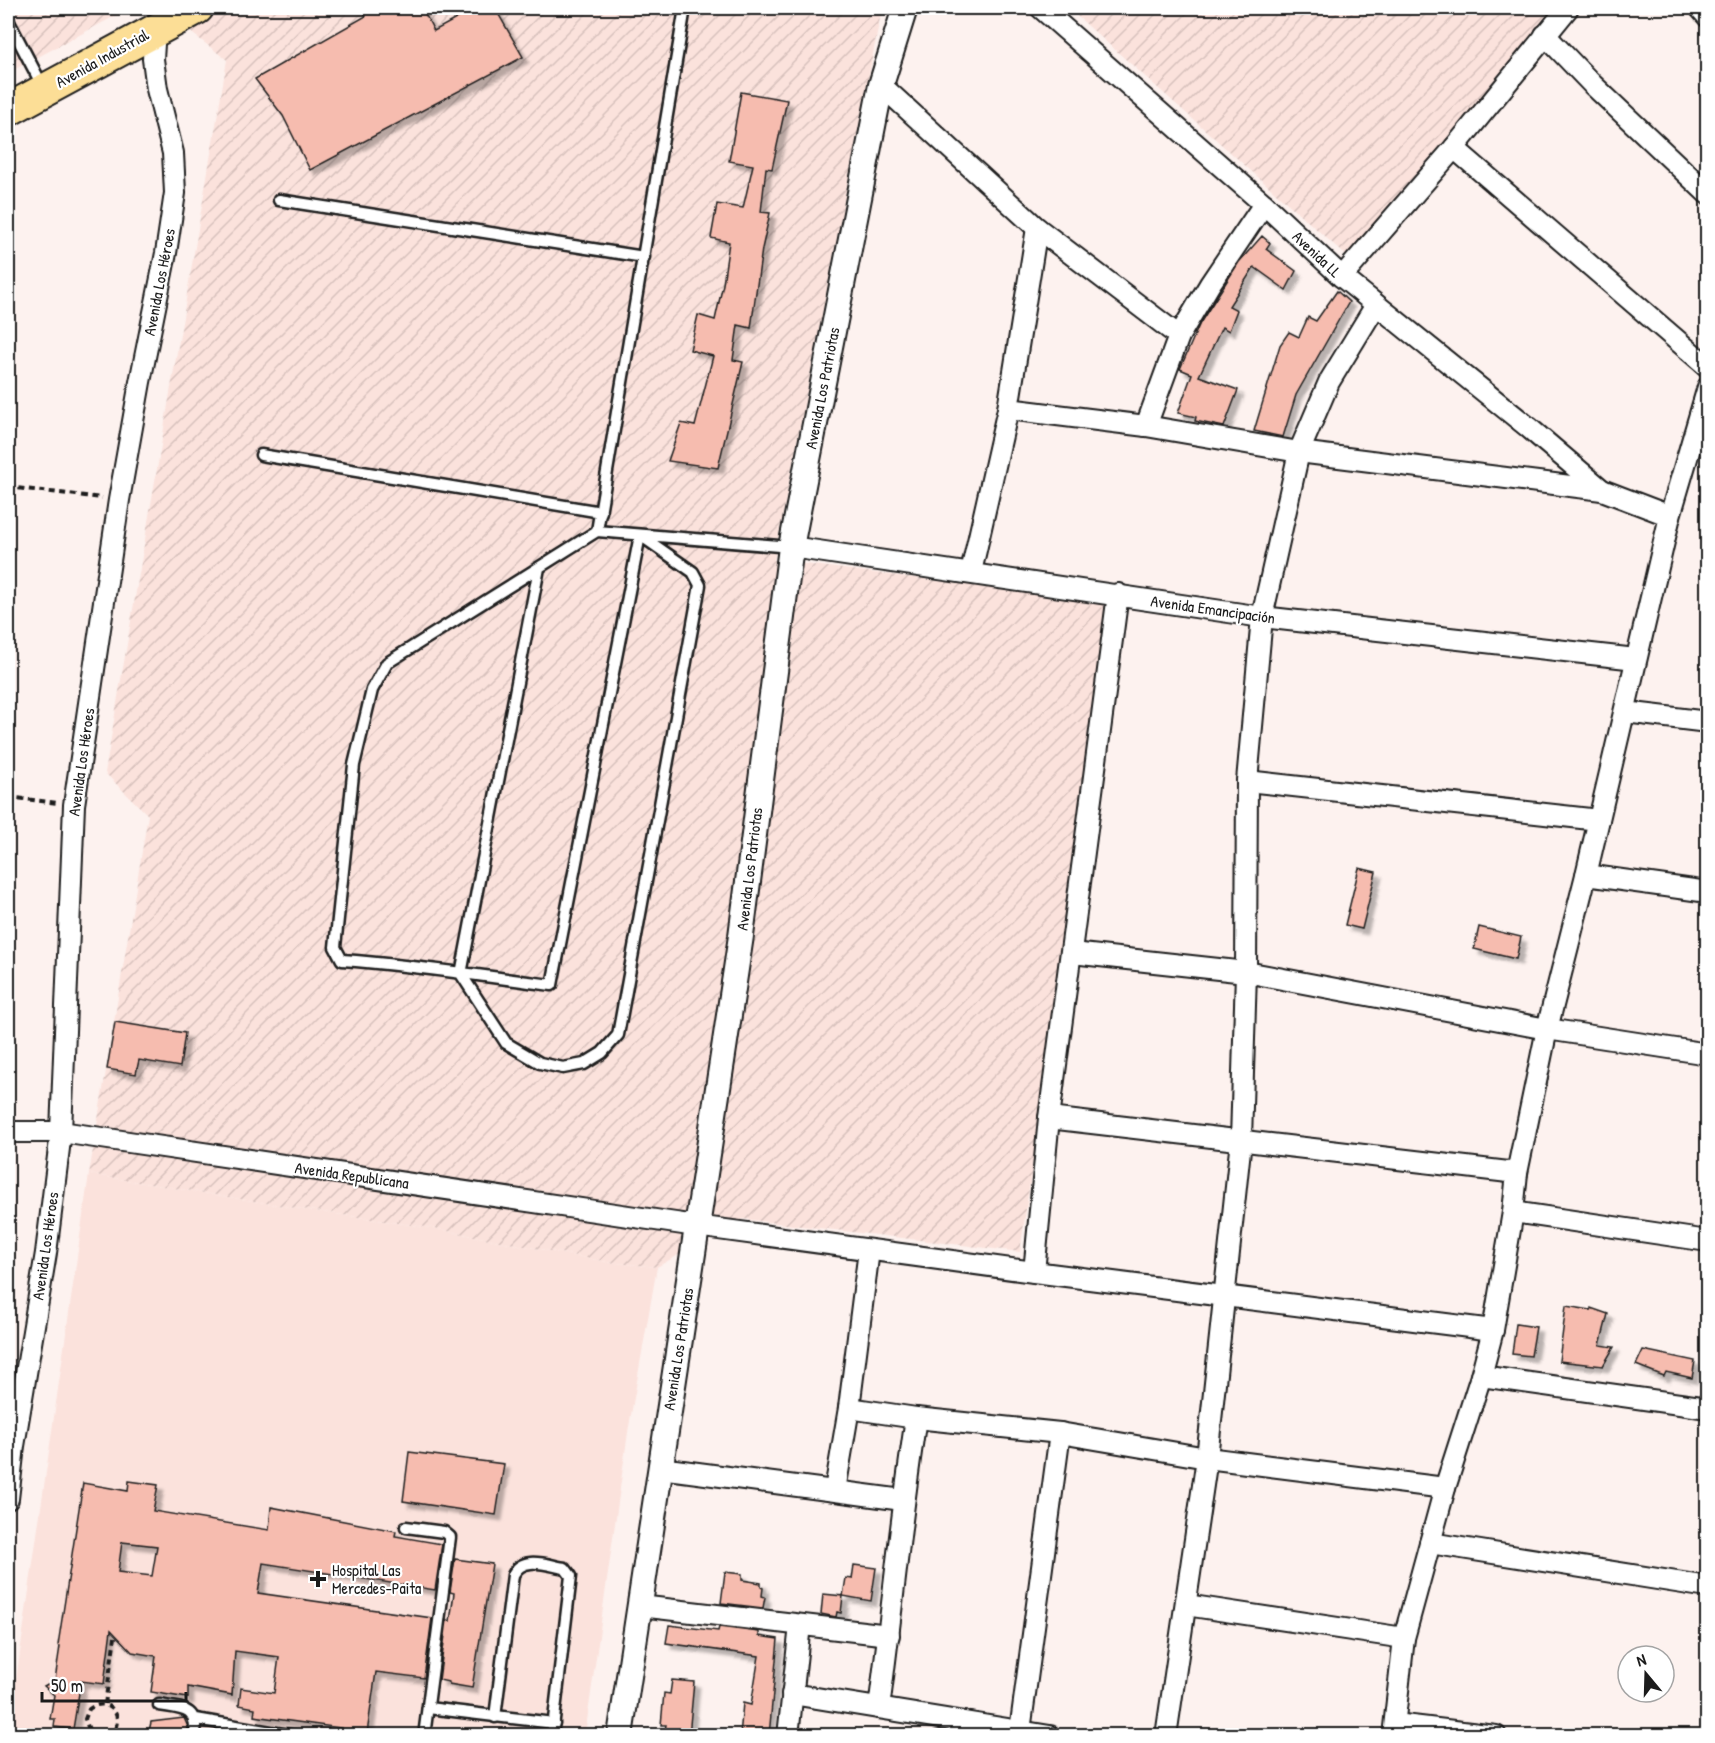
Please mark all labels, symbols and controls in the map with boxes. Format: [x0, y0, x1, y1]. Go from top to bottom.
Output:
street label: Avenida Industrial [52, 23, 153, 93]
street label: Avenida Los Héroes [138, 226, 180, 338]
street label: Avenida LL [1288, 226, 1346, 282]
street label: Avenida Los Patriotas [799, 325, 845, 451]
street label: Avenida Emancipación [1149, 589, 1277, 629]
street label: Avenida Los Héroes [63, 707, 99, 817]
street label: Avenida Los Patriotas [731, 806, 767, 932]
street label: Avenida Republicana [294, 1156, 410, 1194]
street label: Avenida Los Héroes [27, 1191, 63, 1301]
street label: Avenida Los Patriotas [657, 1286, 699, 1412]
place label: Hospital Las Mercedes-Paita [332, 1559, 421, 1599]
marker: Hospital Las Mercedes-Paita [309, 1570, 327, 1588]
north arrow [1616, 1644, 1676, 1704]
text: N [1634, 1648, 1649, 1672]
scale bar [42, 1665, 186, 1703]
text: 50 m [51, 1673, 83, 1698]

